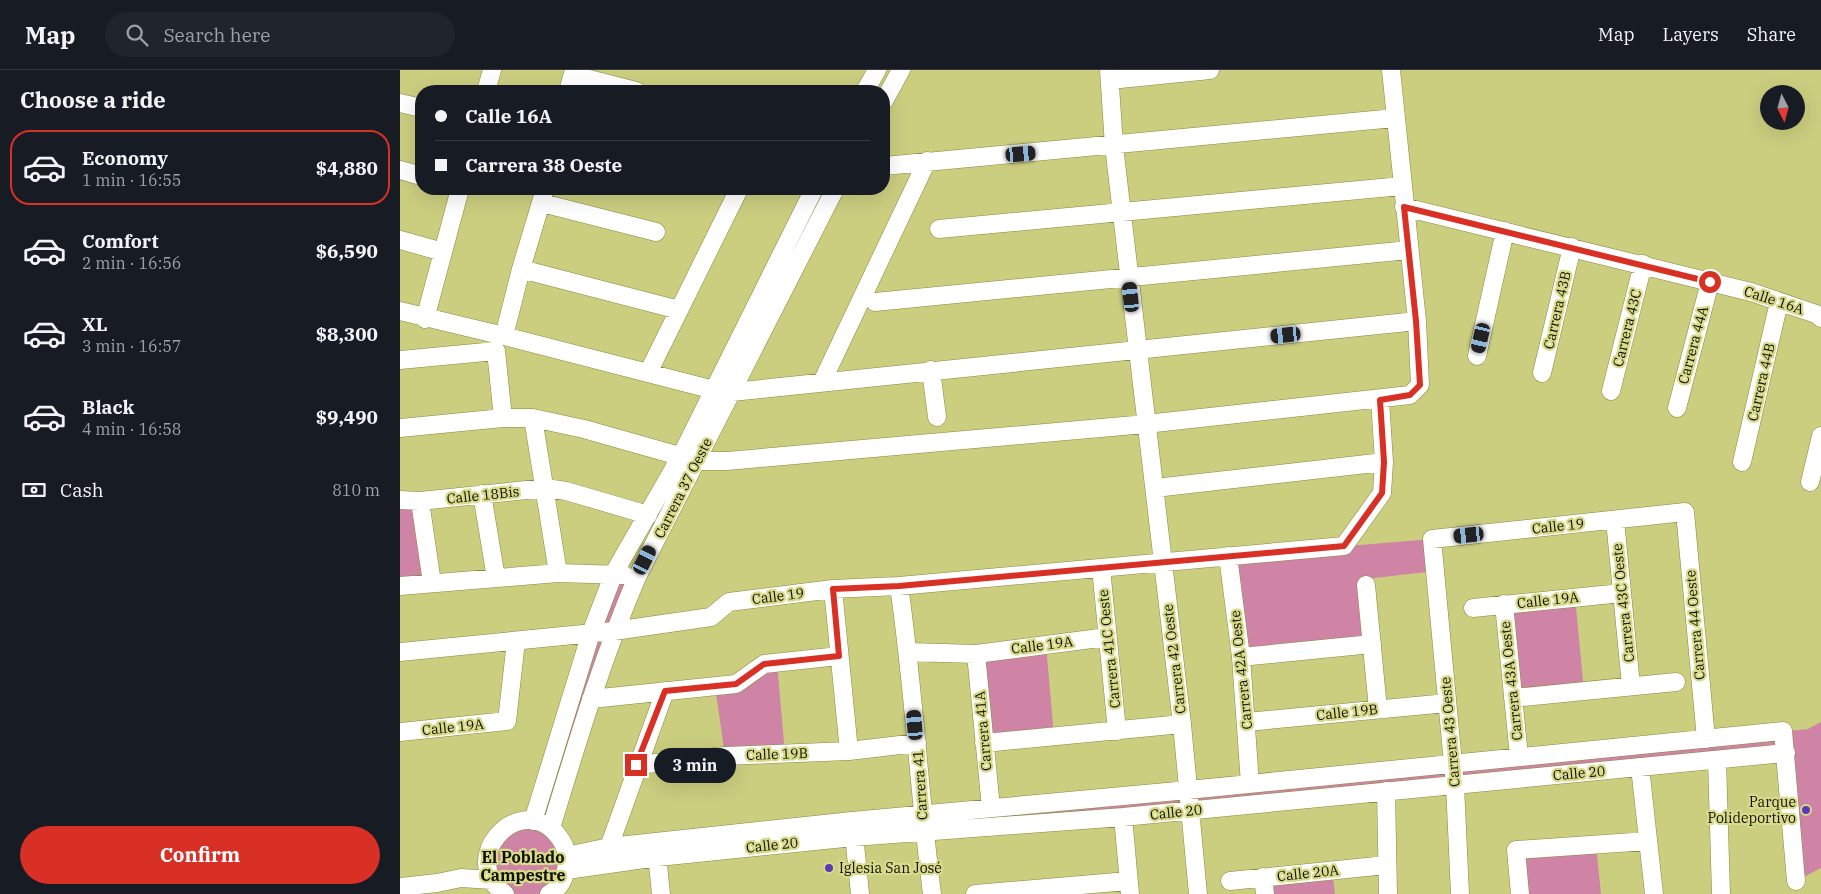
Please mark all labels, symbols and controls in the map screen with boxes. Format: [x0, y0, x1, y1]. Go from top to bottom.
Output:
search box [105, 12, 455, 57]
text: Map [25, 19, 75, 51]
icon: search [123, 21, 151, 49]
text: Search here [163, 23, 270, 47]
text: Map [1598, 23, 1635, 46]
text: Layers [1663, 23, 1719, 46]
text: Share [1747, 23, 1796, 46]
text: Choose a ride [20, 85, 166, 114]
north arrow [1760, 85, 1805, 130]
map controls [1760, 85, 1805, 130]
text: Calle 16A [465, 104, 552, 128]
icon: car [22, 145, 67, 190]
car [1005, 145, 1036, 163]
text: Economy [82, 146, 168, 170]
text: Carrera 38 Oeste [465, 153, 622, 177]
text: $4,880 [316, 156, 378, 180]
text: 1 min · 16:55 [82, 170, 181, 190]
icon: car [22, 228, 67, 273]
text: Comfort [82, 229, 159, 253]
text: $6,590 [316, 239, 378, 263]
text: 2 min · 16:56 [82, 253, 181, 273]
street label: Carrera 43B [1539, 269, 1575, 351]
route start [1699, 271, 1721, 293]
car [1121, 281, 1140, 313]
street label: Calle 16A [1742, 282, 1807, 318]
street label: Carrera 43C [1609, 287, 1645, 369]
street label: Carrera 44A [1674, 304, 1712, 386]
icon: car [22, 311, 67, 356]
text: XL [82, 312, 108, 336]
text: $8,300 [316, 322, 378, 346]
car [1470, 322, 1491, 354]
car [1270, 326, 1301, 344]
text: 3 min · 16:57 [82, 336, 181, 356]
street label: Carrera 44B [1743, 341, 1779, 423]
icon: car [22, 394, 67, 439]
text: Black [82, 395, 134, 419]
text: $9,490 [316, 405, 378, 429]
text: 4 min · 16:58 [82, 419, 181, 439]
street label: Carrera 37 Oeste [650, 435, 716, 541]
icon: cash [20, 476, 48, 504]
text: Cash [60, 478, 104, 502]
text: 810 m [332, 480, 380, 500]
street label: Calle 18Bis [446, 482, 520, 508]
street label: Calle 19 [1531, 514, 1585, 538]
car [1453, 526, 1484, 544]
car [631, 543, 658, 577]
street label: Carrera 43C Oeste [1608, 543, 1638, 663]
street label: Carrera 44 Oeste [1681, 569, 1709, 681]
street label: Calle 19 [751, 584, 805, 608]
street label: Calle 19A [1516, 588, 1580, 612]
street label: Carrera 41C Oeste [1094, 589, 1124, 709]
street label: Carrera 42 Oeste [1158, 603, 1190, 715]
street label: Carrera 42A Oeste [1226, 609, 1256, 731]
street label: Carrera 43A Oeste [1496, 620, 1526, 742]
street label: Calle 19A [1010, 632, 1074, 658]
street label: Carrera 43 Oeste [1436, 676, 1464, 788]
street label: Carrera 41A [971, 690, 995, 772]
street label: Calle 19B [1315, 700, 1379, 724]
car [906, 709, 923, 741]
street label: Calle 19A [421, 715, 485, 739]
street label: Calle 19B [746, 744, 808, 764]
callout: 3 min [654, 748, 736, 782]
street label: Carrera 41 [909, 749, 931, 821]
route end [625, 754, 647, 776]
text: 3 min [673, 755, 717, 775]
street label: Calle 20 [1552, 762, 1606, 784]
place label: Parque Polideportivo [1707, 793, 1796, 827]
street label: Calle 20 [1149, 800, 1203, 824]
marker: Parque Polideportivo [1800, 804, 1812, 816]
button: Confirm [20, 826, 380, 884]
street label: Calle 20 [745, 833, 799, 857]
district label: El Poblado Campestre [480, 847, 566, 885]
place label: Iglesia San José [839, 859, 942, 877]
street label: Calle 20A [1276, 861, 1340, 885]
marker: Iglesia San José [823, 862, 835, 874]

